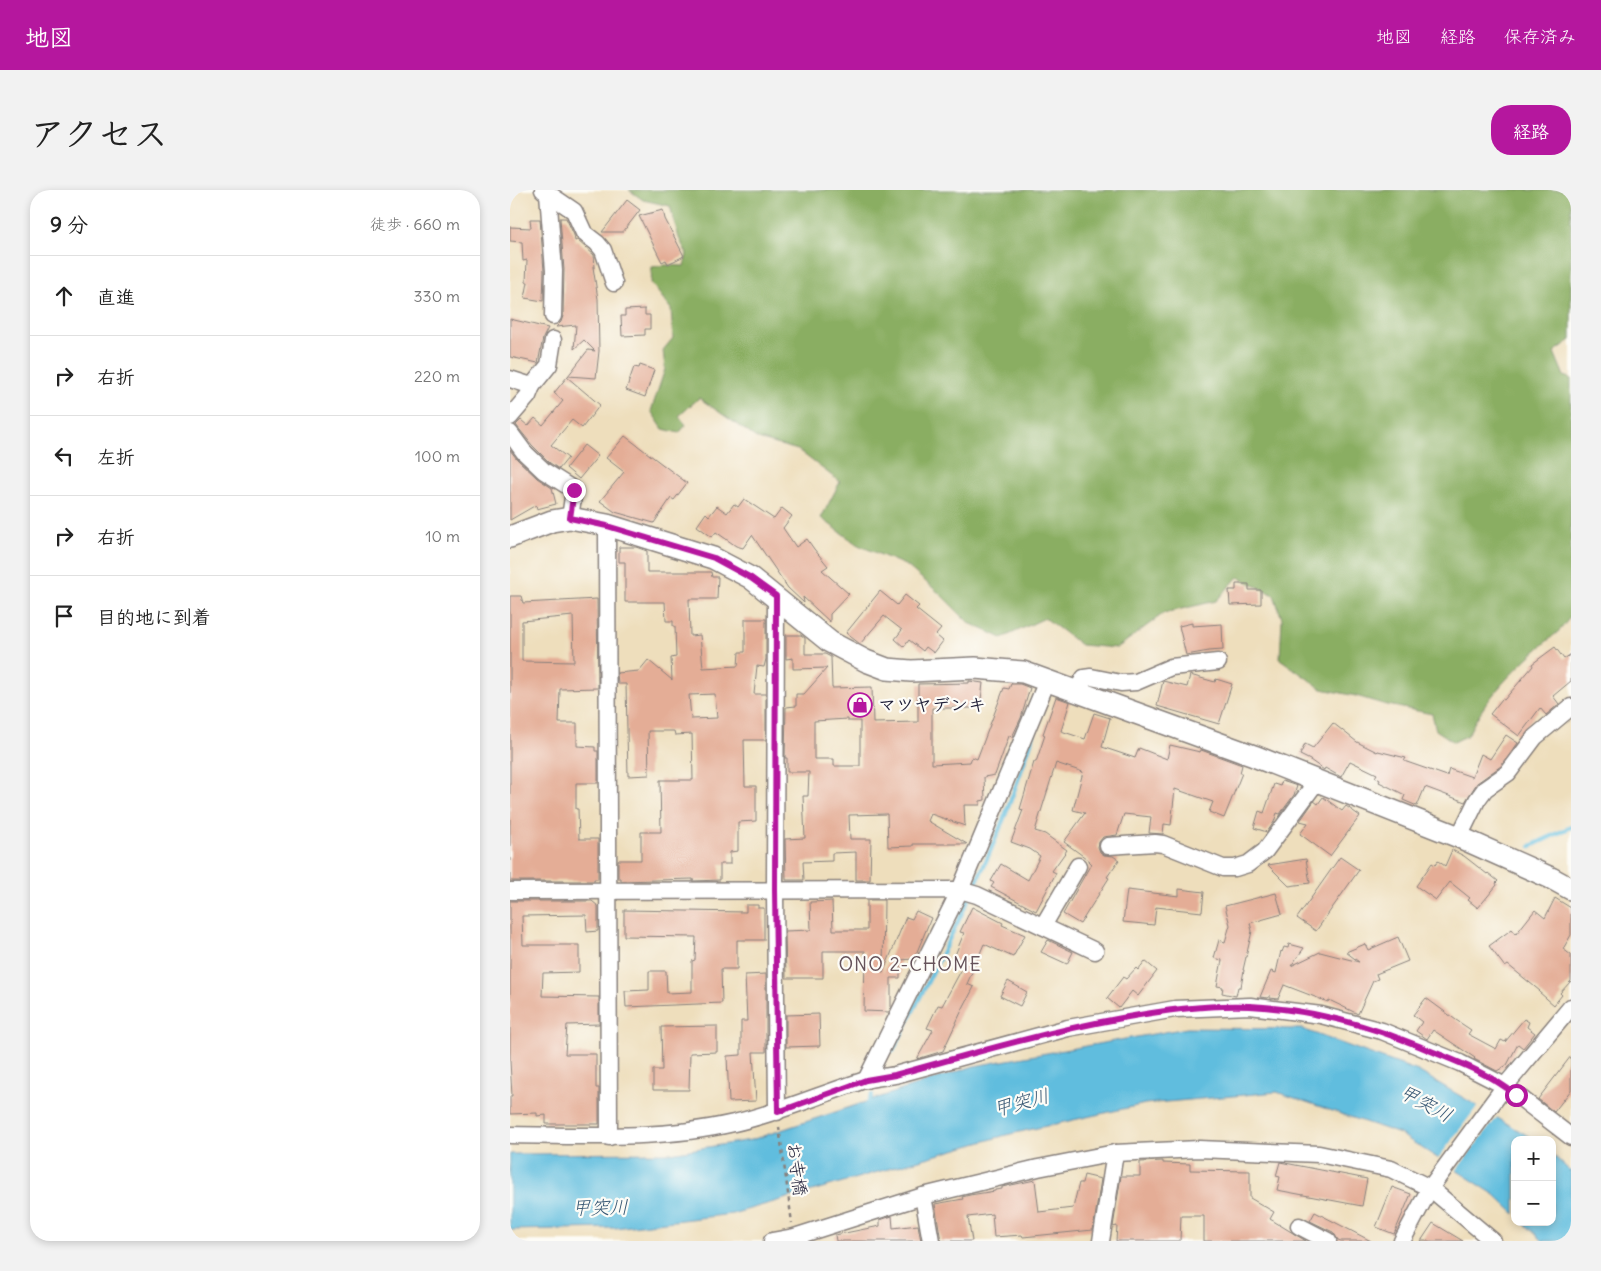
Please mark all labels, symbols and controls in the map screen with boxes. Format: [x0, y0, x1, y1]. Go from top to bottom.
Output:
text: 地図 [25, 22, 73, 52]
text: 地図 [1376, 25, 1412, 48]
text: 経路 [1440, 25, 1476, 48]
text: 保存済み [1504, 25, 1576, 48]
button: 経路 [1491, 105, 1571, 155]
text: アクセス [30, 111, 168, 155]
text: 9 分 [50, 211, 88, 238]
text: 徒歩 · 660 m [370, 214, 460, 234]
icon: ahead [50, 282, 78, 310]
text: 直進 [97, 285, 135, 309]
text: 330 m [413, 286, 460, 306]
icon: right [50, 362, 78, 390]
text: 右折 [97, 365, 135, 389]
text: 220 m [414, 366, 460, 386]
icon: left [50, 442, 78, 470]
text: 左折 [97, 445, 135, 469]
text: 100 m [415, 446, 460, 466]
route end [563, 479, 586, 502]
icon: right [50, 522, 78, 550]
text: 右折 [97, 525, 135, 549]
text: 10 m [425, 526, 460, 546]
icon: arrive [50, 602, 78, 630]
text: 目的地に到着 [97, 605, 211, 629]
shop icon: マツヤデンキ [847, 692, 873, 718]
place label: マツヤデンキ [878, 693, 986, 716]
district label: ONO 2-CHOME [838, 952, 982, 976]
water label: 甲突川 [1395, 1079, 1457, 1127]
water label: 甲突川 [990, 1083, 1052, 1121]
route start [1505, 1084, 1528, 1107]
map controls [1511, 1136, 1556, 1226]
button: + [1511, 1136, 1556, 1181]
street label: お寺橋 [783, 1141, 812, 1197]
button: − [1511, 1181, 1556, 1226]
water label: 甲突川 [571, 1195, 629, 1219]

